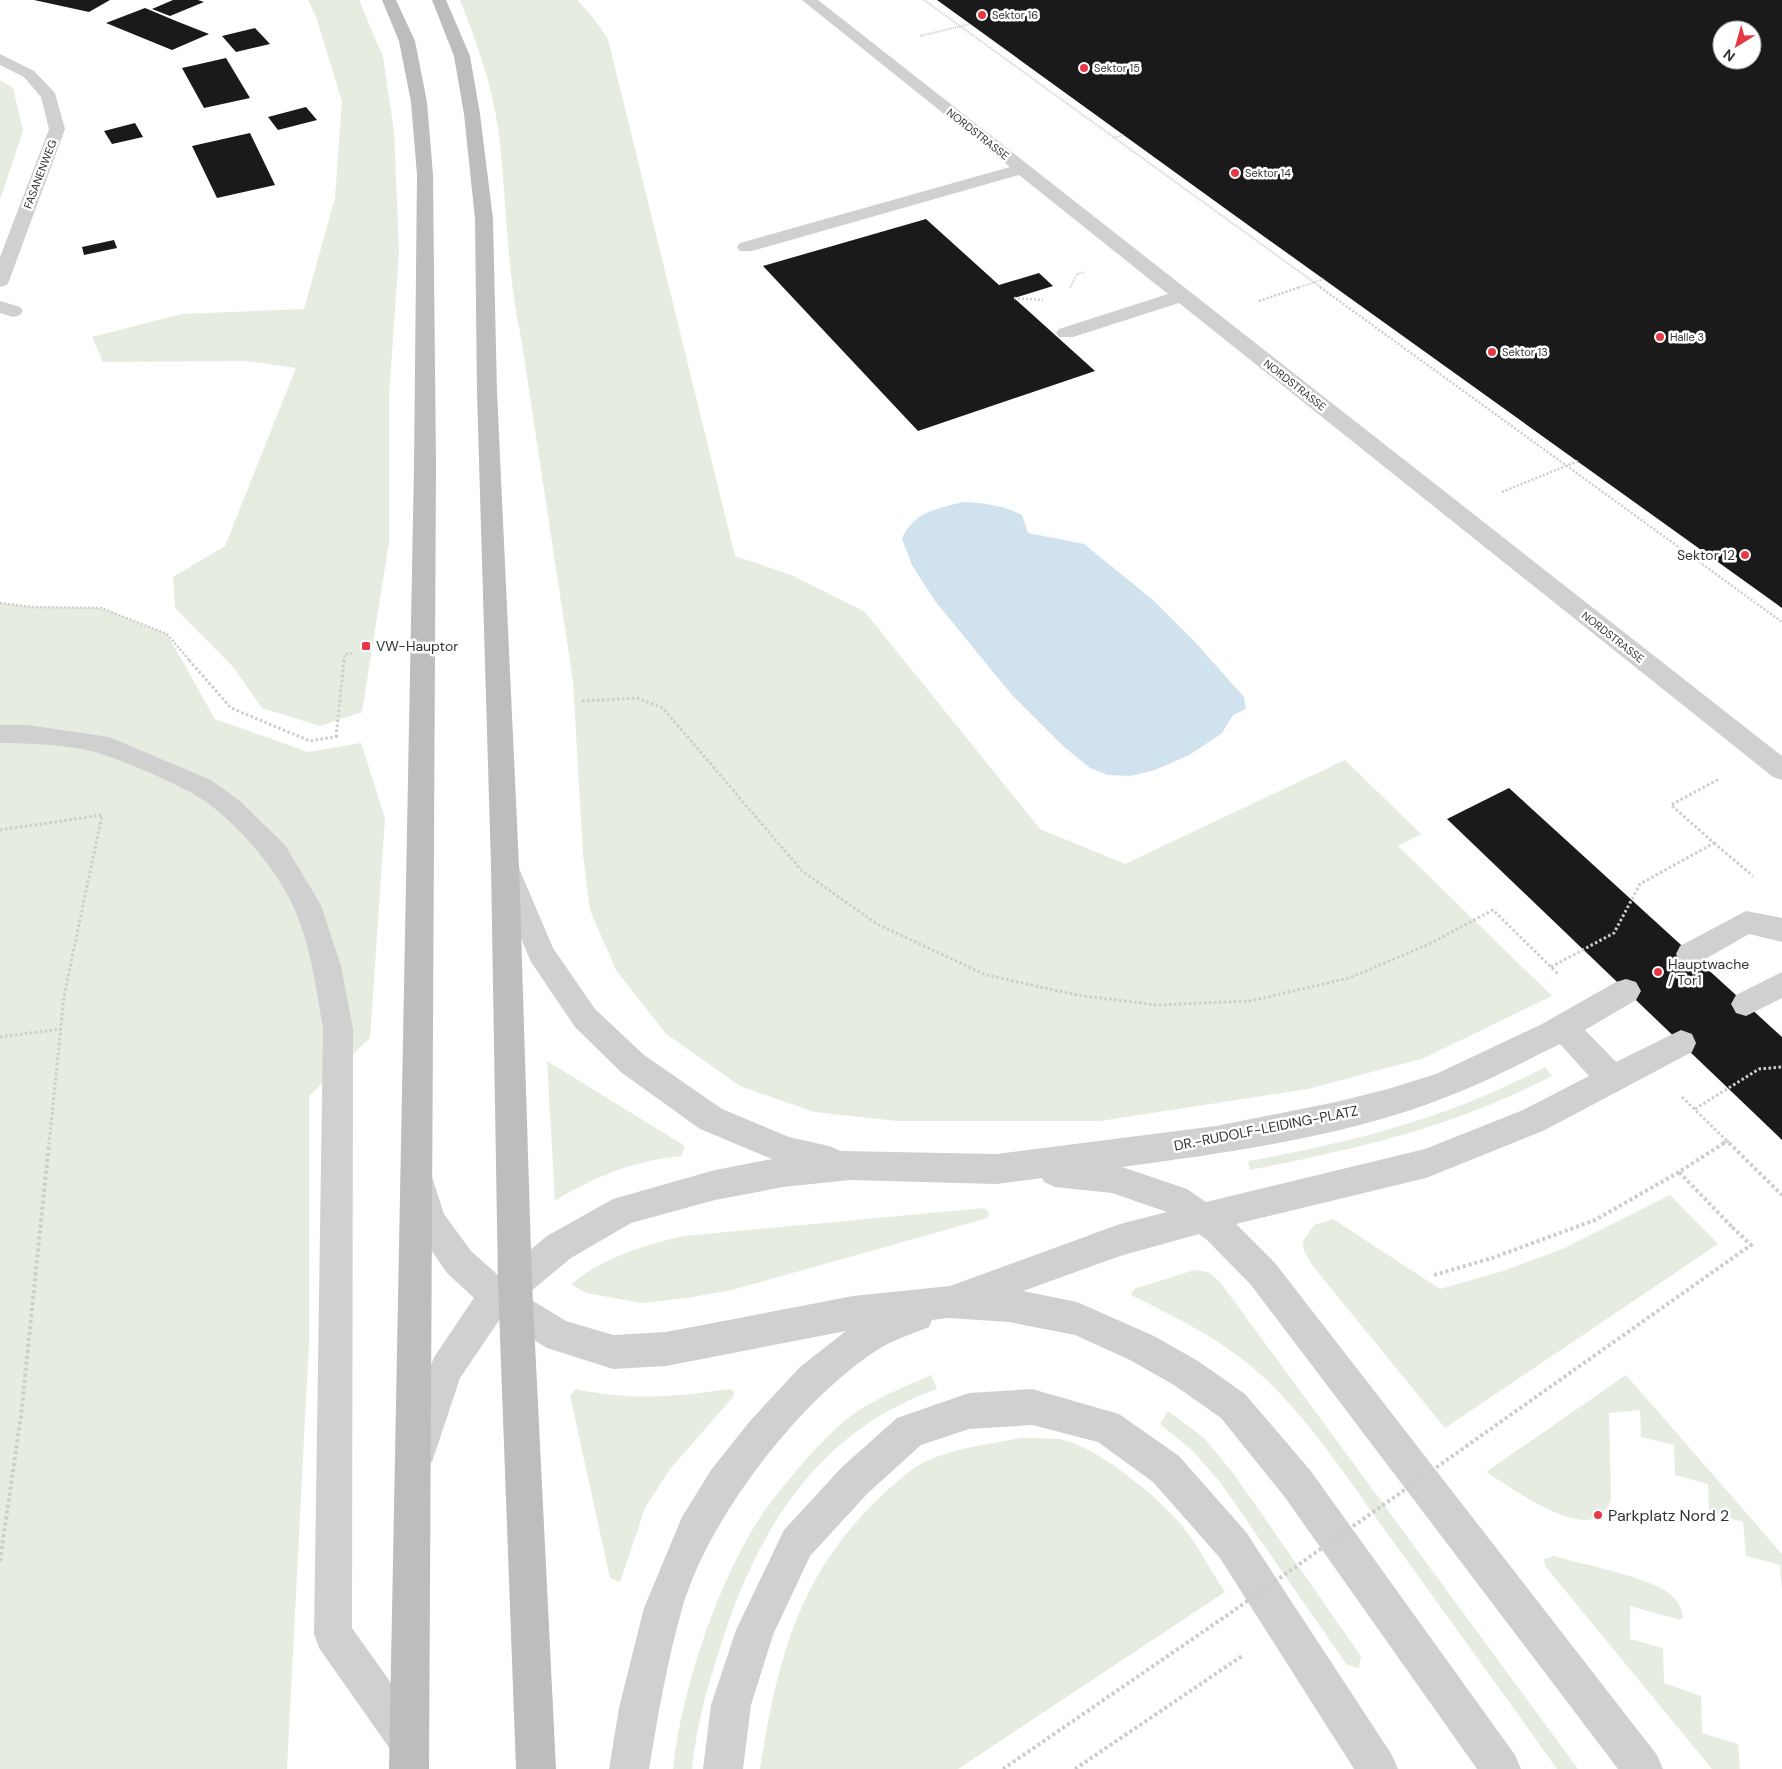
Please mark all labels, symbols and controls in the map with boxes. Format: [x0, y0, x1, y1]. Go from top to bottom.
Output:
place label: Sektor 16 [992, 8, 1038, 22]
marker: Sektor 16 [976, 9, 988, 21]
north arrow [1712, 20, 1762, 70]
text: N [1720, 45, 1739, 66]
place label: Sektor 15 [1094, 61, 1140, 75]
marker: Sektor 15 [1078, 62, 1090, 74]
street label: NORDSTRASSE [944, 105, 1012, 163]
street label: FASANENWEG [20, 138, 60, 210]
place label: Sektor 14 [1245, 166, 1291, 180]
marker: Sektor 14 [1229, 167, 1241, 179]
place label: Halle 3 [1670, 330, 1704, 344]
marker: Halle 3 [1654, 331, 1666, 343]
place label: Sektor 13 [1502, 345, 1548, 359]
marker: Sektor 13 [1486, 346, 1498, 358]
street label: NORDSTRASSE [1261, 356, 1329, 414]
place label: Sektor 12 [1677, 546, 1735, 564]
marker: Sektor 12 [1739, 549, 1751, 561]
street label: NORDSTRASSE [1579, 608, 1647, 666]
place label: VW-Hauptor [376, 637, 458, 655]
marker: VW-Hauptor [360, 640, 372, 652]
place label: Hauptwache / Tor1 [1668, 955, 1749, 989]
marker: Hauptwache / Tor1 [1652, 966, 1664, 978]
street label: DR.-RUDOLF-LEIDING-PLATZ [1172, 1101, 1360, 1155]
place label: Parkplatz Nord 2 [1608, 1505, 1729, 1526]
marker: Parkplatz Nord 2 [1592, 1509, 1604, 1521]

